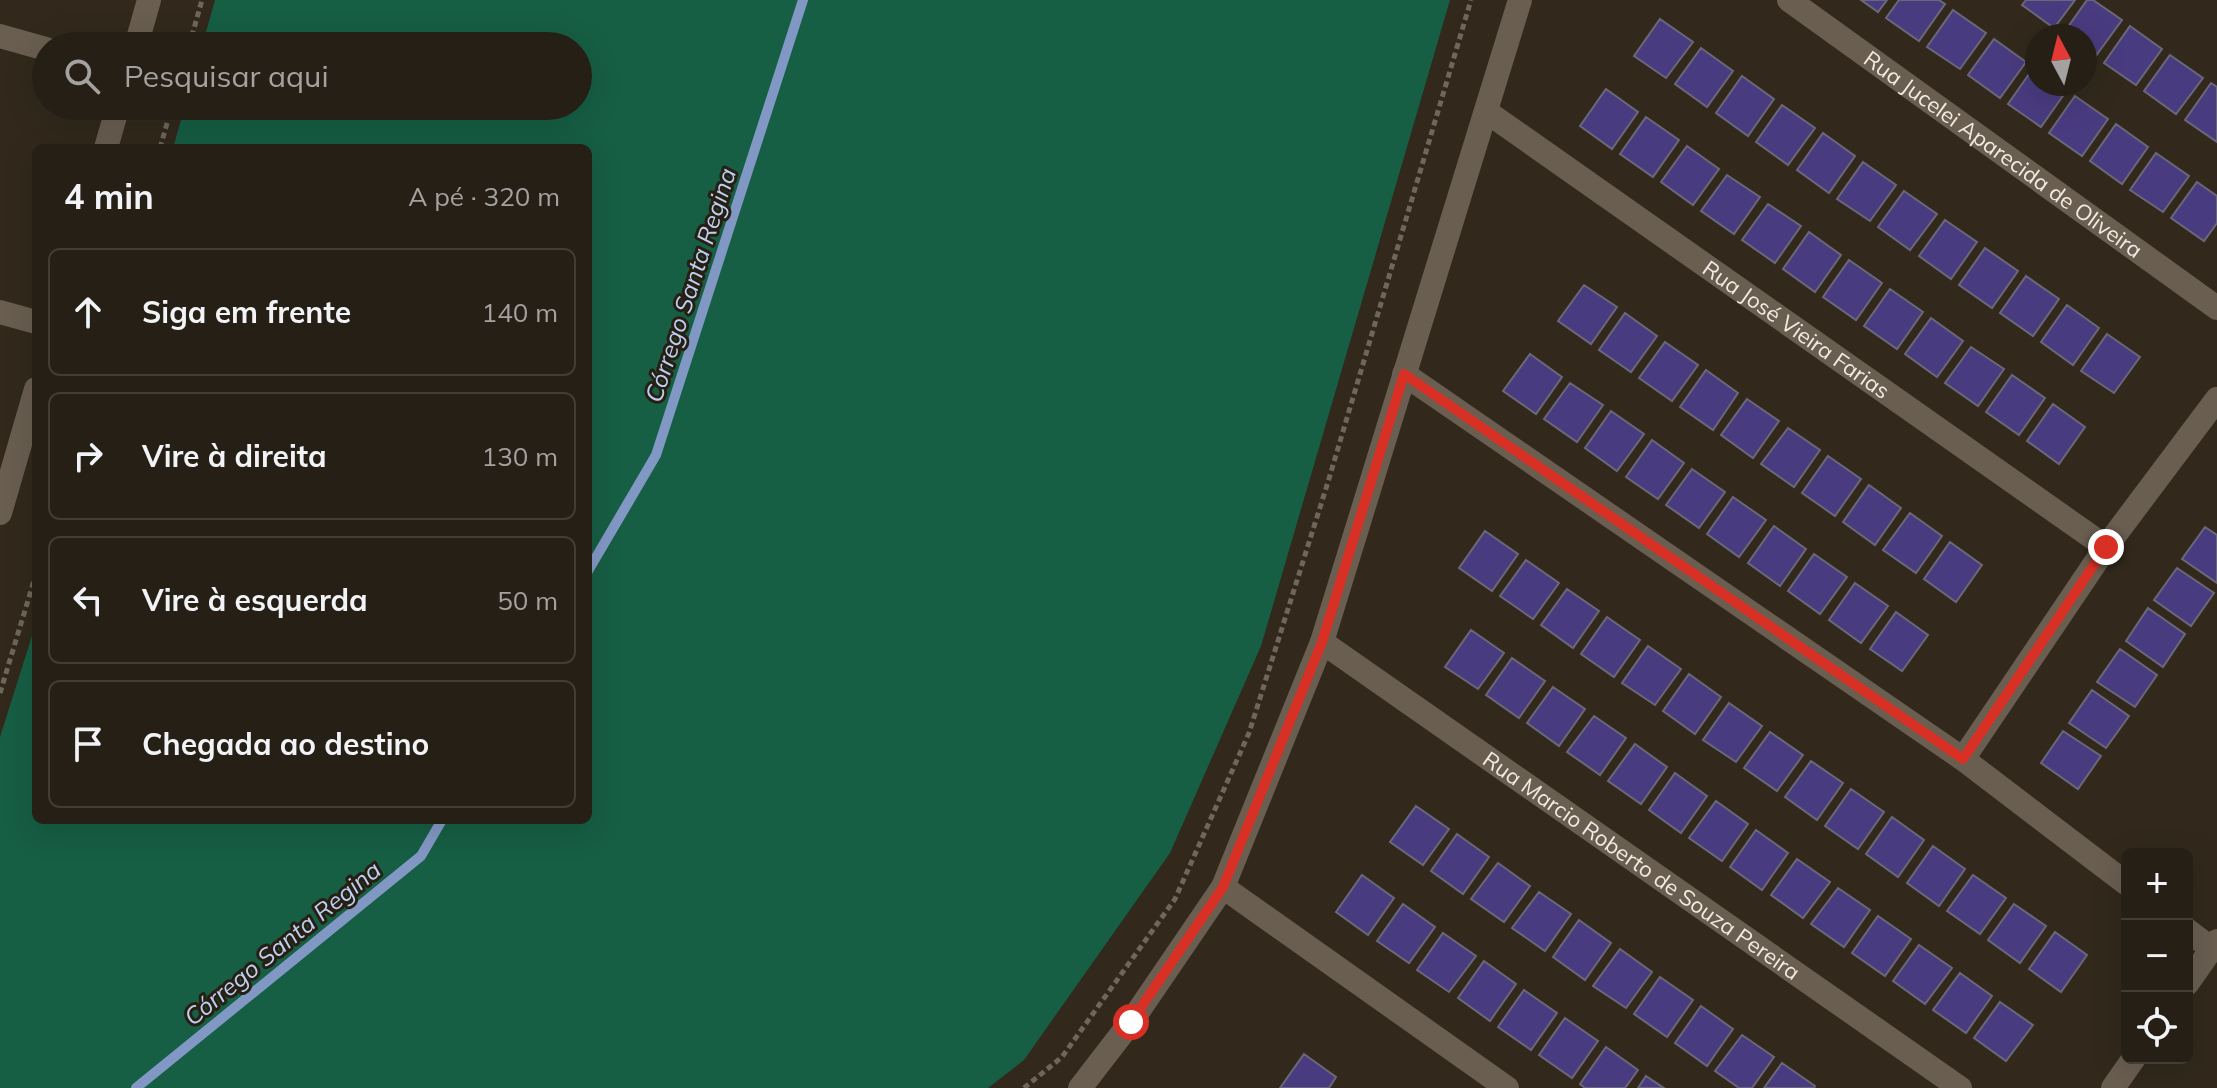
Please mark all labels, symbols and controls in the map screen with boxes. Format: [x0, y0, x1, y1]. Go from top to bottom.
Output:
north arrow [2025, 24, 2097, 96]
search box [32, 32, 592, 120]
street label: Rua Jucelei Aparecida de Oliveira [1858, 45, 2148, 264]
icon: search [60, 54, 104, 98]
text: Pesquisar aqui [124, 57, 329, 95]
water label: Córrego Santa Regina [638, 164, 742, 406]
text: 4 min [64, 175, 154, 218]
text: A pé · 320 m [408, 180, 560, 213]
street label: Rua José Vieira Farias [1697, 254, 1895, 405]
icon: ahead [66, 290, 110, 334]
text: Siga em frente [142, 293, 351, 331]
text: 140 m [482, 296, 558, 329]
icon: right [66, 434, 110, 478]
text: Vire à direita [142, 437, 327, 475]
text: 130 m [482, 440, 558, 473]
route end [2088, 529, 2124, 565]
icon: left [66, 578, 110, 622]
text: Vire à esquerda [142, 581, 368, 619]
text: 50 m [497, 584, 558, 617]
icon: arrive [66, 722, 110, 766]
text: Chegada ao destino [142, 725, 429, 763]
street label: Rua Marcio Roberto de Souza Pereira [1478, 745, 1806, 986]
map controls [2121, 848, 2193, 1064]
button: + [2121, 848, 2193, 920]
water label: Córrego Santa Regina [178, 854, 386, 1032]
button: − [2121, 920, 2193, 992]
button: locate [2121, 992, 2193, 1064]
route start [1113, 1004, 1149, 1040]

